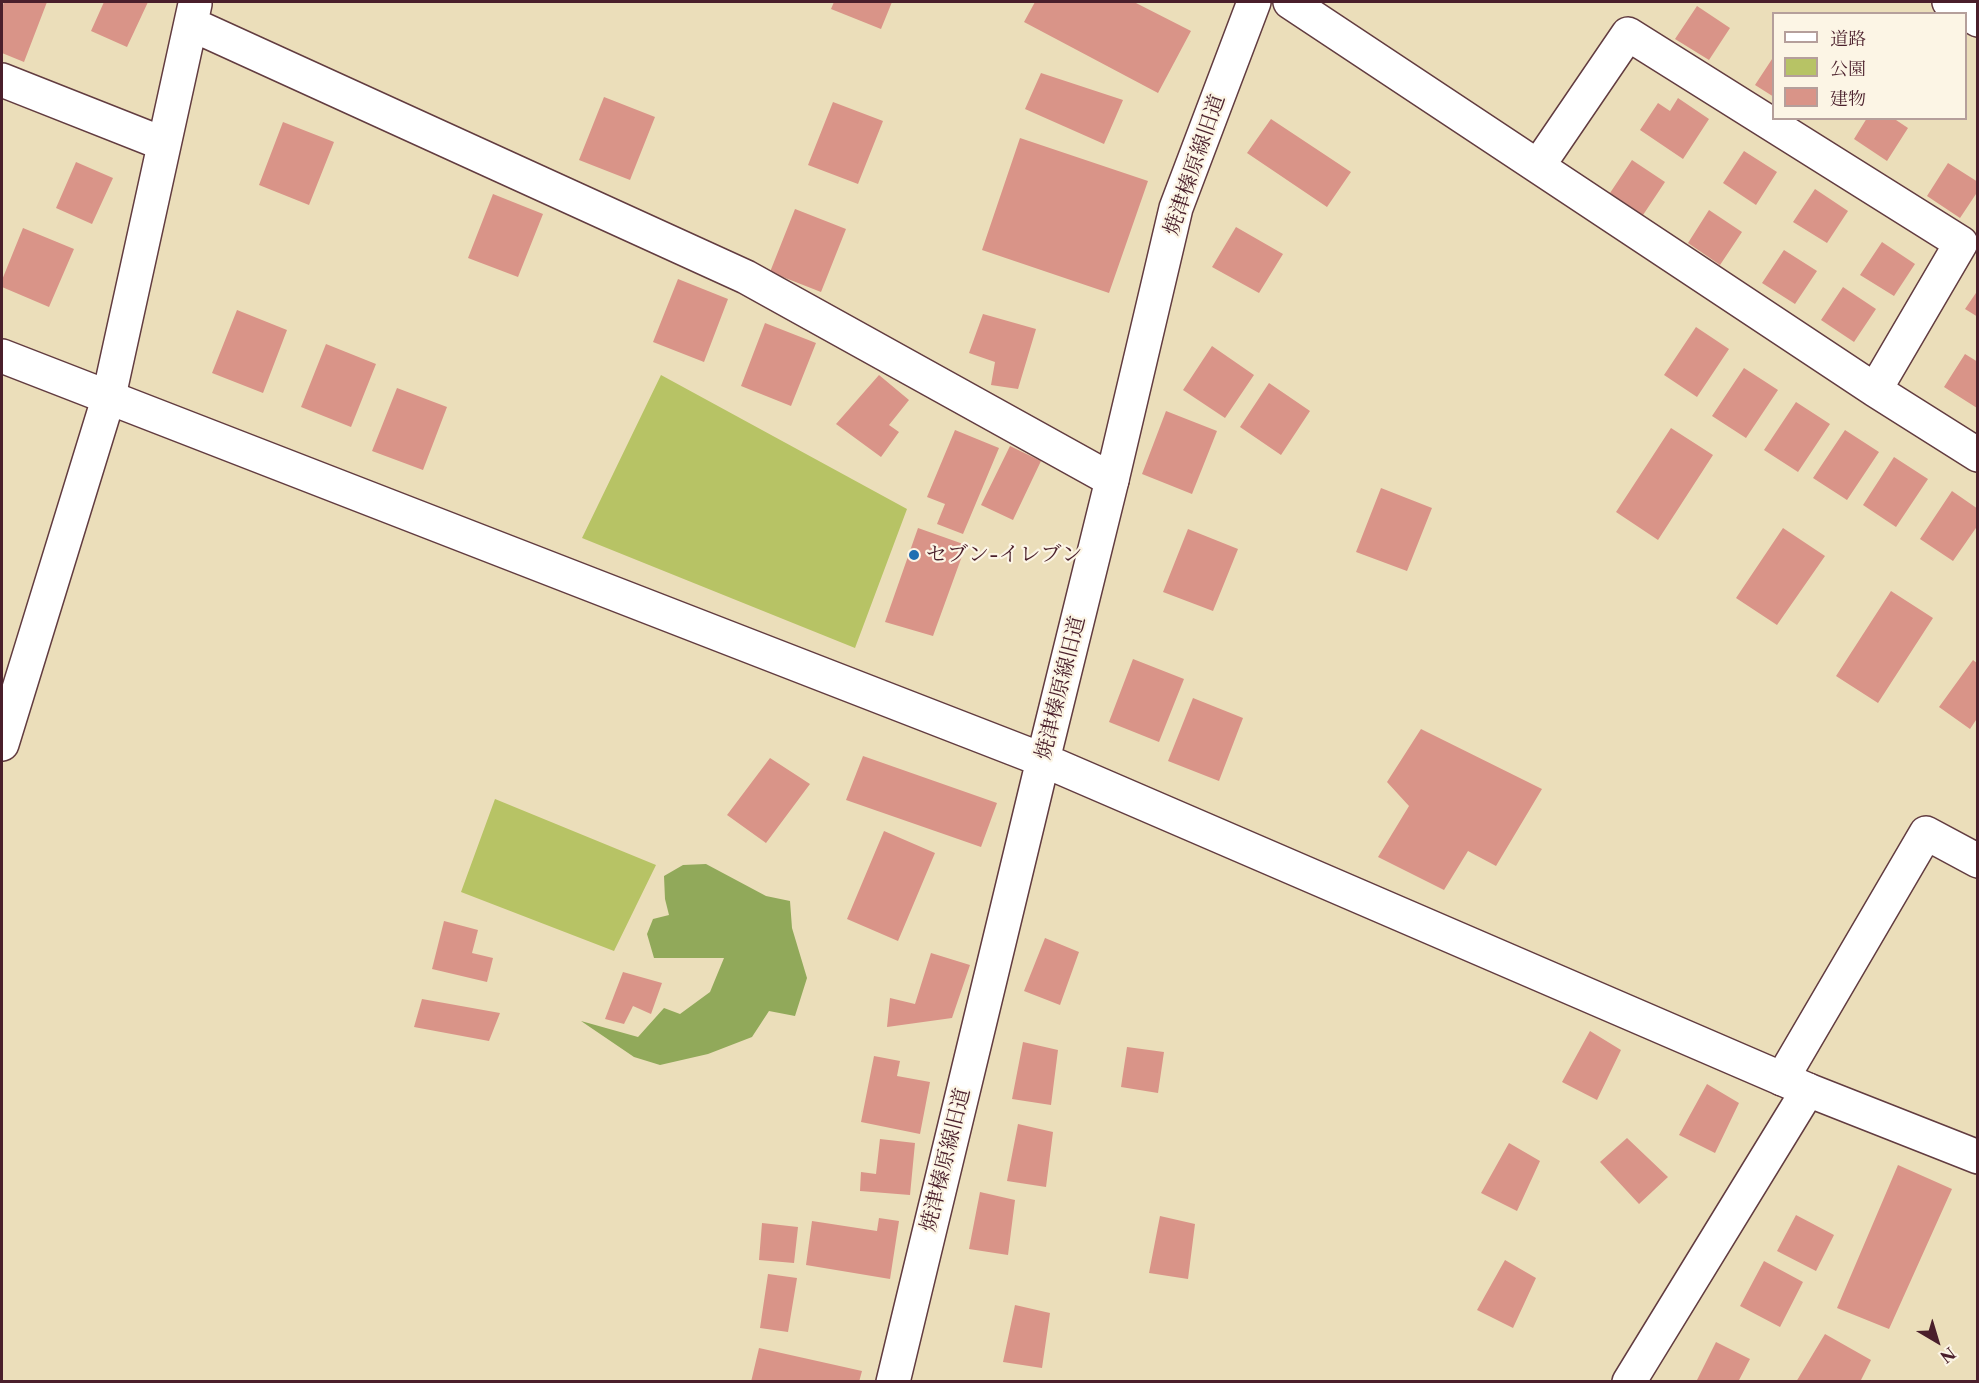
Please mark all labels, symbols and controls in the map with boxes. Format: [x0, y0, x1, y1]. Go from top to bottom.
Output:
legend [1772, 12, 1967, 120]
text: 道路 [1830, 28, 1866, 50]
text: 公園 [1830, 58, 1866, 80]
text: 建物 [1830, 88, 1866, 110]
street label: 焼津榛原線旧道 [1159, 91, 1231, 239]
place label: セブン-イレブン [926, 542, 1083, 568]
marker: セブン-イレブン [907, 548, 921, 562]
street label: 焼津榛原線旧道 [1031, 614, 1091, 762]
street label: 焼津榛原線旧道 [916, 1086, 976, 1234]
north arrow [1907, 1311, 1967, 1371]
text: N [1936, 1343, 1960, 1367]

